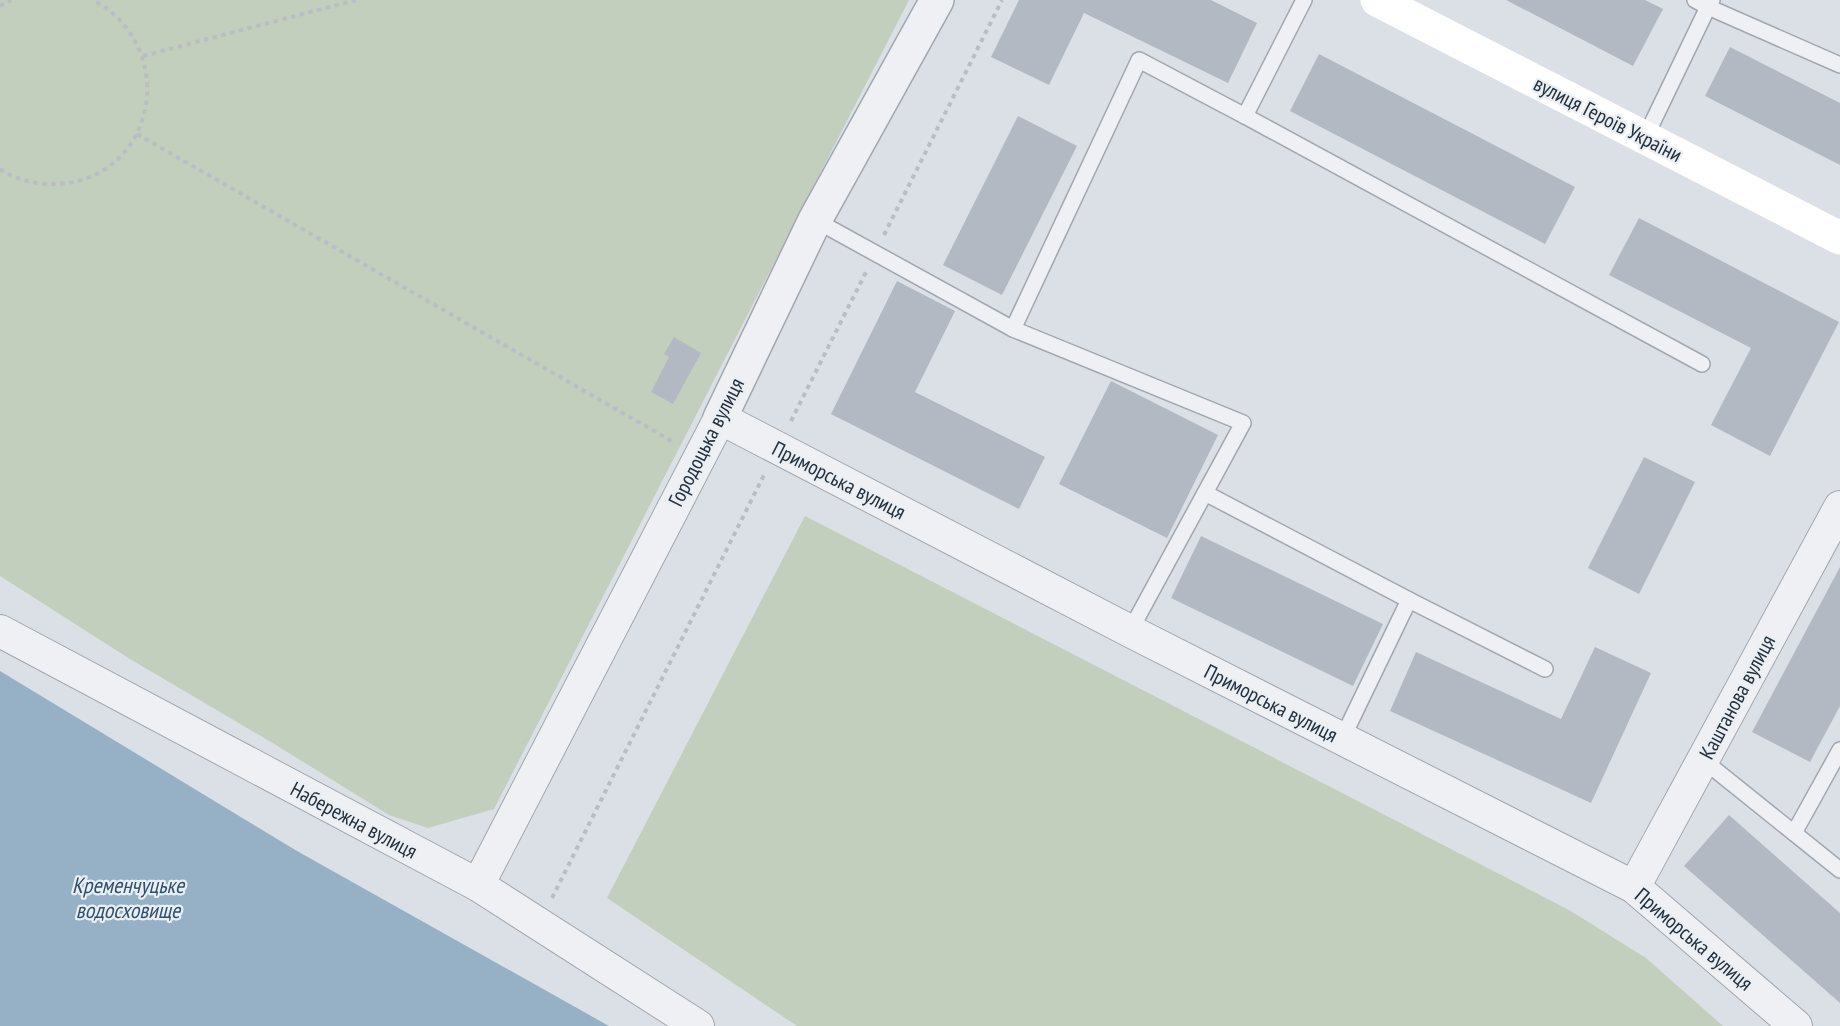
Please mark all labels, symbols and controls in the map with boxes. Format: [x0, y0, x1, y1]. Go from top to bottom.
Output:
street label: вулиця Героїв України [1529, 70, 1687, 168]
street label: Городоцька вулиця [662, 373, 750, 511]
street label: Приморська вулиця [768, 435, 910, 525]
street label: Каштанова вулиця [1693, 630, 1781, 764]
street label: Приморська вулиця [1200, 658, 1342, 748]
street label: Набережна вулиця [286, 775, 422, 865]
water label: Кременчуцьке водосховище [72, 871, 186, 924]
street label: Приморська вулиця [1629, 882, 1759, 996]

